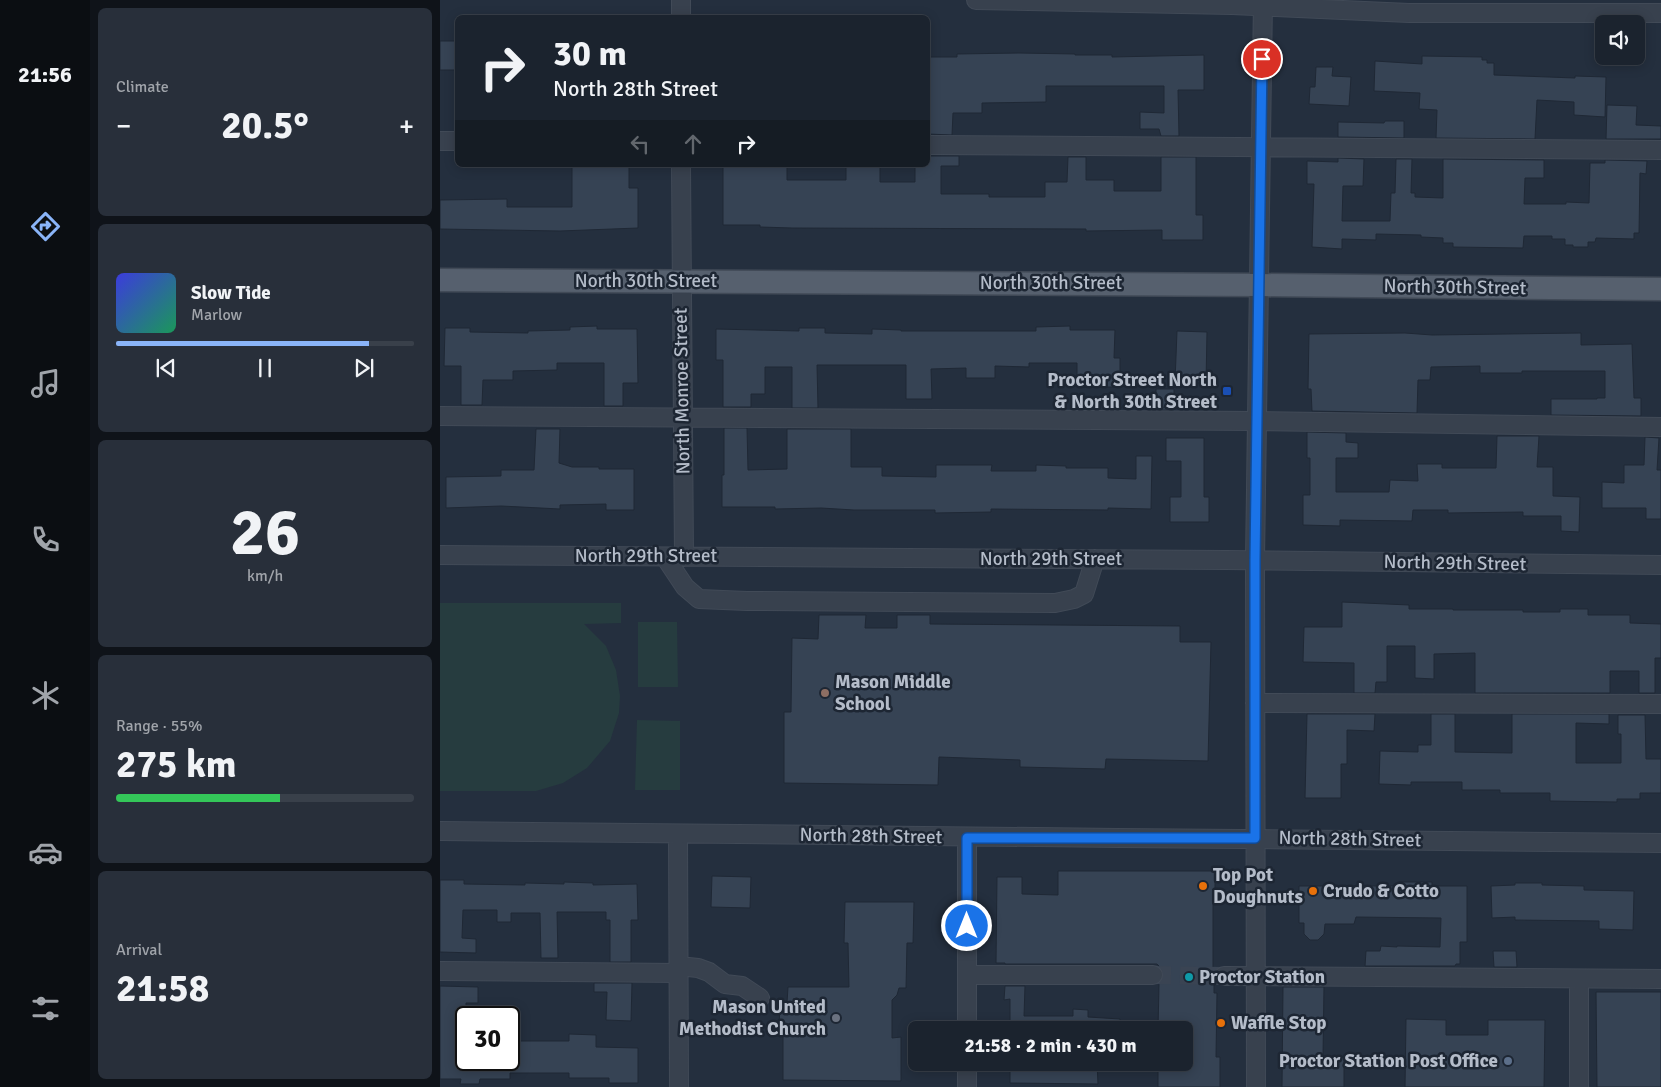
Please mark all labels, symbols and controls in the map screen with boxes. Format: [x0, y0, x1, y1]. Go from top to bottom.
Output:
map controls [1595, 15, 1645, 65]
button: sound [1595, 15, 1645, 65]
text: 30 m [553, 32, 627, 75]
icon: right [470, 35, 535, 100]
pin [1241, 38, 1283, 80]
icon: arrive [1248, 45, 1276, 73]
text: 21:56 [18, 61, 72, 88]
text: North 28th Street [553, 75, 718, 102]
text: Climate [116, 77, 169, 97]
text: 20.5° [221, 102, 309, 149]
text: − [116, 109, 131, 143]
text: + [399, 109, 414, 143]
icon: left [626, 130, 654, 158]
icon: ahead [679, 130, 707, 158]
icon: right [732, 130, 760, 158]
icon: directions [28, 209, 63, 244]
street label: North 30th Street [575, 269, 718, 293]
street label: North 30th Street [980, 271, 1123, 295]
street label: North 30th Street [1384, 274, 1527, 300]
text: Slow Tide [191, 281, 271, 305]
text: Marlow [191, 305, 242, 325]
street label: North Monroe Street [669, 307, 695, 475]
icon: previous [152, 354, 180, 382]
icon: pause [251, 354, 279, 382]
icon: next [350, 354, 378, 382]
icon: music [28, 366, 63, 401]
place label: Proctor Street North & North 30th Street [1047, 368, 1217, 414]
marker: Proctor Street North & North 30th Street [1221, 385, 1233, 397]
text: 26 [230, 493, 300, 573]
icon: phone [28, 522, 63, 557]
street label: North 29th Street [575, 544, 718, 568]
street label: North 29th Street [980, 547, 1123, 571]
street label: North 29th Street [1384, 550, 1527, 576]
text: km/h [247, 566, 283, 586]
place label: Mason Middle School [835, 670, 951, 716]
icon: climate [28, 678, 63, 713]
marker: Mason Middle School [819, 687, 831, 699]
text: Range · 55% [116, 716, 202, 736]
text: 275 km [116, 741, 237, 788]
street label: North 28th Street [800, 823, 943, 849]
street label: North 28th Street [1279, 826, 1422, 852]
icon: car [28, 835, 63, 870]
place label: Top Pot Doughnuts [1213, 863, 1303, 909]
place label: Crudo & Cotto [1323, 879, 1439, 903]
marker: Top Pot Doughnuts [1197, 880, 1209, 892]
marker: Crudo & Cotto [1307, 885, 1319, 897]
position arrow [940, 899, 992, 951]
text: Arrival [116, 940, 162, 960]
text: 21:58 [116, 965, 209, 1012]
place label: Proctor Station [1199, 965, 1325, 989]
marker: Proctor Station [1183, 971, 1195, 983]
icon: filters [28, 991, 63, 1026]
place label: Mason United Methodist Church [679, 995, 826, 1041]
speed limit sign: 30 [455, 1006, 520, 1071]
place label: Waffle Stop [1231, 1011, 1327, 1035]
marker: Mason United Methodist Church [830, 1012, 842, 1024]
marker: Waffle Stop [1215, 1017, 1227, 1029]
text: 21:58 · 2 min · 430 m [964, 1034, 1137, 1058]
place label: Proctor Station Post Office [1279, 1049, 1498, 1073]
marker: Proctor Station Post Office [1502, 1055, 1514, 1067]

